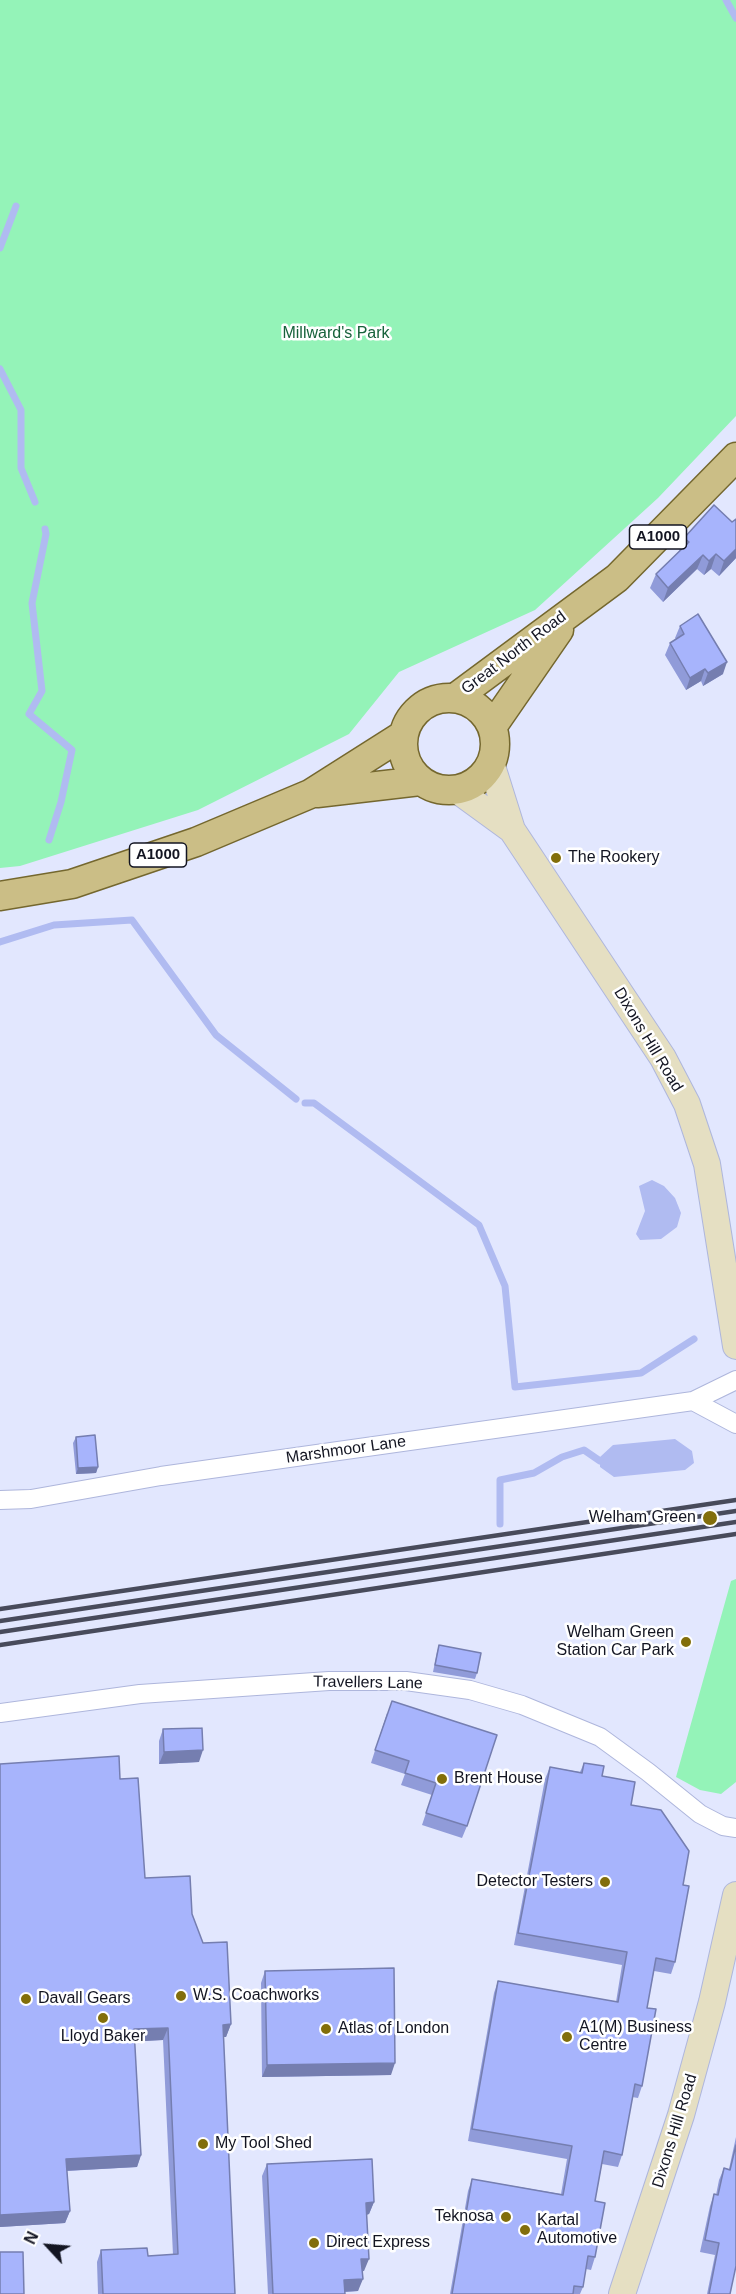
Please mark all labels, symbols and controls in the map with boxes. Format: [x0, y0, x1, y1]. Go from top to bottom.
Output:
park label: Millward's Park [282, 324, 390, 344]
road number: A1000 [630, 525, 686, 549]
street label: Great North Road [458, 607, 570, 699]
road number: A1000 [130, 843, 186, 867]
place label: The Rookery [568, 848, 660, 868]
marker: The Rookery [549, 851, 563, 865]
street label: Dixons Hill Road [609, 984, 687, 1096]
street label: Marshmoor Lane [285, 1432, 407, 1468]
place label: Welham Green [589, 1508, 696, 1528]
marker: Welham Green [701, 1509, 719, 1527]
place label: Welham Green Station Car Park [557, 1623, 674, 1661]
marker: Welham Green Station Car Park [679, 1635, 693, 1649]
street label: Travellers Lane [313, 1672, 423, 1694]
place label: Brent House [454, 1769, 543, 1789]
marker: Brent House [435, 1772, 449, 1786]
place label: Detector Testers [477, 1872, 593, 1892]
marker: Detector Testers [598, 1875, 612, 1889]
place label: W.S. Coachworks [193, 1986, 319, 2006]
place label: Davall Gears [38, 1989, 130, 2009]
marker: W.S. Coachworks [174, 1989, 188, 2003]
marker: Davall Gears [19, 1992, 33, 2006]
marker: Lloyd Baker [96, 2011, 110, 2025]
place label: A1(M) Business Centre [579, 2018, 692, 2056]
place label: Atlas of London [338, 2019, 449, 2039]
marker: Atlas of London [319, 2022, 333, 2036]
place label: Lloyd Baker [61, 2027, 145, 2047]
marker: A1(M) Business Centre [560, 2030, 574, 2044]
street label: Dixons Hill Road [649, 2072, 701, 2190]
place label: My Tool Shed [215, 2134, 312, 2154]
marker: My Tool Shed [196, 2137, 210, 2151]
place label: Teknosa [434, 2207, 494, 2227]
marker: Teknosa [499, 2210, 513, 2224]
place label: Kartal Automotive [537, 2211, 617, 2249]
north arrow [18, 2216, 78, 2276]
marker: Kartal Automotive [518, 2223, 532, 2237]
text: N [21, 2229, 42, 2247]
place label: Direct Express [326, 2233, 430, 2253]
marker: Direct Express [307, 2236, 321, 2250]

